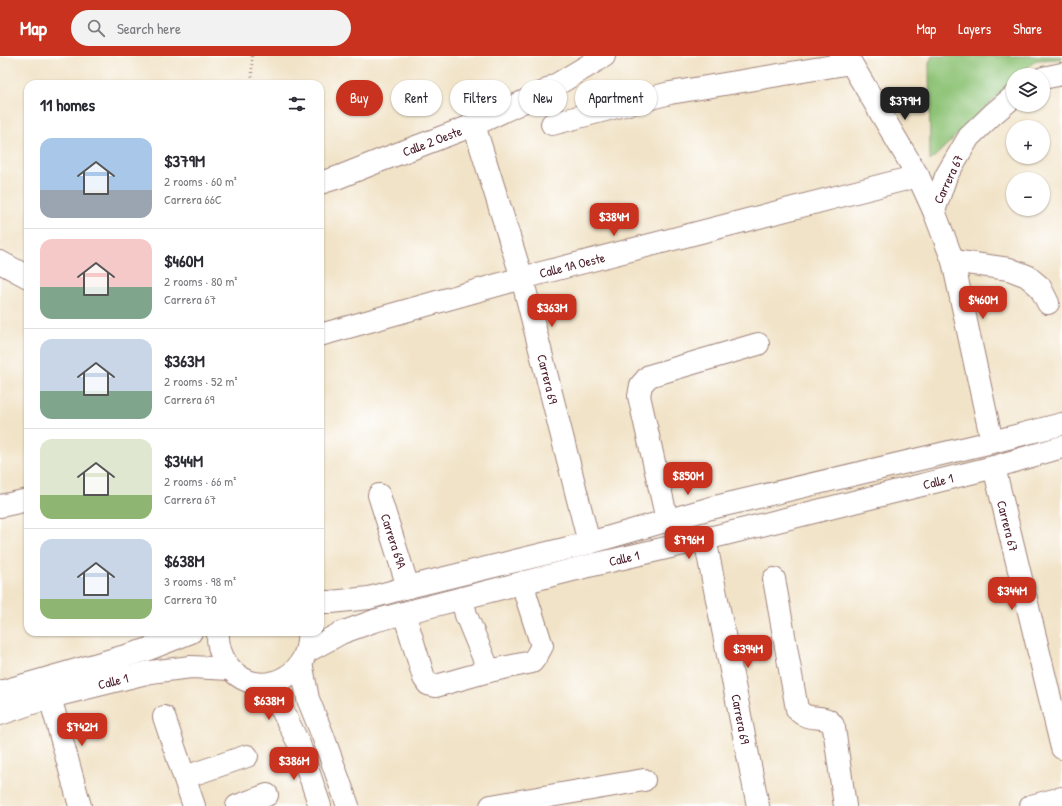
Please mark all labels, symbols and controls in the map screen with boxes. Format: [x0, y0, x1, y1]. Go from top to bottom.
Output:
search box [71, 10, 351, 46]
text: Map [20, 15, 47, 41]
icon: search [85, 17, 107, 39]
text: Search here [117, 18, 181, 39]
text: Map [916, 19, 936, 38]
text: Layers [958, 19, 991, 38]
text: Share [1013, 19, 1042, 38]
map controls [1006, 68, 1050, 216]
button: layers [1006, 68, 1050, 112]
chip: Buy [336, 80, 383, 116]
chip: Rent [391, 80, 442, 116]
chip: Filters [450, 80, 511, 116]
chip: New [519, 80, 567, 116]
chip: Apartment [575, 80, 657, 116]
pin: $379M [877, 87, 933, 121]
text: $379M [889, 91, 921, 109]
text: 11 homes [40, 93, 95, 116]
icon: filters [286, 93, 308, 115]
button: + [1006, 120, 1050, 164]
street label: Calle 2 Oeste [400, 121, 464, 161]
text: $379M [164, 149, 205, 172]
street label: Carrera 67 [929, 152, 967, 206]
icon: home [72, 154, 120, 202]
text: 2 rooms · 60 m² [164, 172, 237, 190]
button: − [1006, 172, 1050, 216]
text: Carrera 66C [164, 190, 222, 208]
pin: $384M [586, 203, 642, 237]
text: $384M [599, 207, 629, 225]
street label: Calle 1A Oeste [537, 248, 607, 282]
text: $460M [164, 249, 204, 272]
icon: home [72, 255, 120, 303]
text: 2 rooms · 80 m² [164, 272, 237, 290]
pin: $460M [955, 286, 1011, 320]
text: Carrera 67 [164, 290, 216, 308]
text: $460M [968, 290, 998, 308]
pin: $363M [524, 294, 580, 328]
text: $363M [536, 298, 568, 316]
text: $363M [164, 349, 205, 372]
street label: Carrera 69 [533, 352, 563, 406]
icon: home [72, 355, 120, 403]
text: 2 rooms · 52 m² [164, 372, 237, 390]
text: Carrera 69 [164, 390, 214, 408]
text: $344M [164, 449, 203, 472]
icon: home [72, 455, 120, 503]
pin: $850M [660, 462, 716, 496]
text: $850M [672, 466, 704, 484]
street label: Calle 1 [921, 468, 955, 493]
text: 2 rooms · 66 m² [164, 472, 236, 490]
text: Carrera 67 [164, 490, 216, 508]
street label: Carrera 67 [993, 499, 1023, 553]
street label: Carrera 69A [377, 511, 412, 571]
pin: $796M [661, 526, 717, 560]
text: $796M [674, 530, 704, 548]
street label: Calle 1 [607, 546, 641, 570]
text: $638M [164, 549, 205, 572]
icon: home [72, 555, 120, 603]
text: 3 rooms · 98 m² [164, 572, 236, 590]
pin: $344M [984, 577, 1040, 611]
text: $344M [997, 581, 1027, 599]
text: Carrera 70 [164, 590, 217, 608]
pin: $394M [720, 635, 776, 669]
text: $394M [733, 639, 763, 657]
street label: Calle 1 [96, 668, 130, 693]
pin: $638M [241, 687, 297, 721]
text: $638M [254, 691, 284, 709]
street label: Carrera 69 [727, 693, 755, 746]
pin: $742M [54, 713, 110, 747]
text: $742M [66, 717, 98, 735]
pin: $386M [266, 747, 322, 781]
text: $386M [279, 751, 309, 769]

